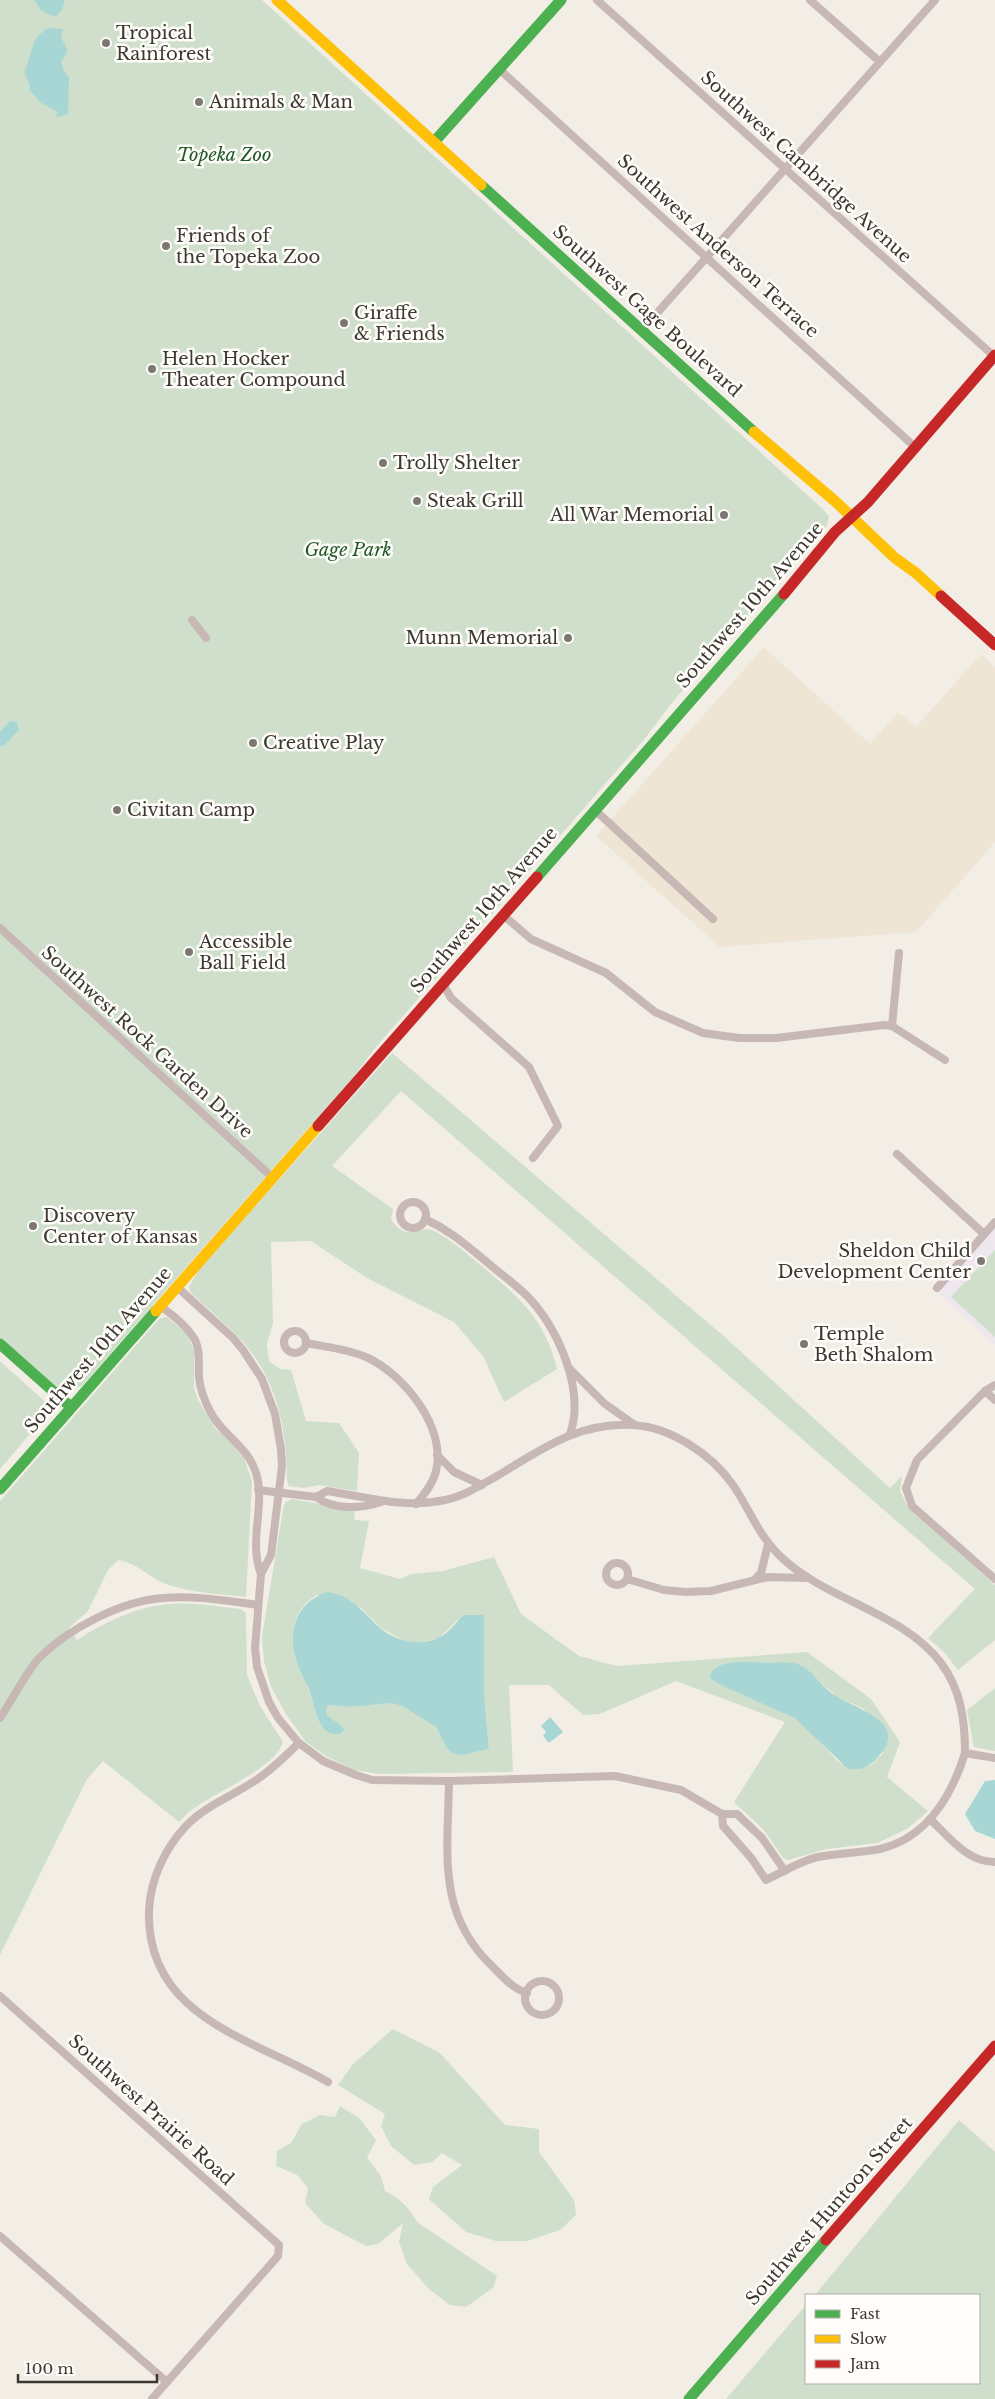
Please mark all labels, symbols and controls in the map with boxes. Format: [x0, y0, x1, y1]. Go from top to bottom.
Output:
place label: Tropical Rainforest [116, 22, 212, 65]
marker: Tropical Rainforest [100, 37, 112, 49]
street label: Southwest Cambridge Avenue [696, 66, 916, 268]
place label: Animals & Man [208, 91, 353, 113]
marker: Animals & Man [193, 96, 205, 108]
park label: Topeka Zoo [177, 144, 271, 166]
street label: Southwest Anderson Terrace [613, 150, 823, 342]
street label: Southwest Gage Boulevard [548, 220, 746, 402]
place label: Friends of the Topeka Zoo [176, 225, 320, 268]
marker: Friends of the Topeka Zoo [160, 240, 172, 252]
place label: Giraffe & Friends [354, 302, 445, 345]
marker: Giraffe & Friends [338, 317, 350, 329]
place label: Helen Hocker Theater Compound [162, 348, 346, 391]
marker: Helen Hocker Theater Compound [146, 363, 158, 375]
place label: Trolly Shelter [393, 452, 520, 474]
marker: Trolly Shelter [377, 457, 389, 469]
place label: Steak Grill [427, 490, 524, 512]
marker: Steak Grill [411, 495, 423, 507]
place label: All War Memorial [549, 504, 714, 526]
marker: All War Memorial [718, 509, 730, 521]
street label: Southwest 10th Avenue [672, 517, 828, 693]
park label: Gage Park [304, 539, 392, 561]
place label: Munn Memorial [406, 627, 558, 649]
marker: Munn Memorial [562, 632, 574, 644]
place label: Creative Play [263, 732, 385, 754]
marker: Creative Play [247, 737, 259, 749]
place label: Civitan Camp [127, 799, 255, 821]
marker: Civitan Camp [111, 804, 123, 816]
street label: Southwest 10th Avenue [406, 822, 562, 998]
place label: Accessible Ball Field [198, 931, 293, 974]
street label: Southwest Rock Garden Drive [37, 941, 257, 1143]
marker: Accessible Ball Field [183, 946, 195, 958]
place label: Discovery Center of Kansas [43, 1205, 198, 1248]
marker: Discovery Center of Kansas [27, 1220, 39, 1232]
place label: Sheldon Child Development Center [777, 1240, 971, 1283]
marker: Sheldon Child Development Center [975, 1255, 987, 1267]
street label: Southwest 10th Avenue [20, 1262, 176, 1438]
place label: Temple Beth Shalom [814, 1323, 933, 1366]
marker: Temple Beth Shalom [798, 1338, 810, 1350]
street label: Southwest Prairie Road [64, 2030, 238, 2190]
street label: Southwest Huntoon Street [741, 2112, 917, 2310]
legend [805, 2294, 980, 2384]
text: Fast [850, 2304, 881, 2323]
text: Slow [850, 2329, 887, 2348]
scale bar [18, 2352, 156, 2384]
text: Jam [848, 2354, 880, 2373]
text: 100 m [25, 2359, 74, 2378]

